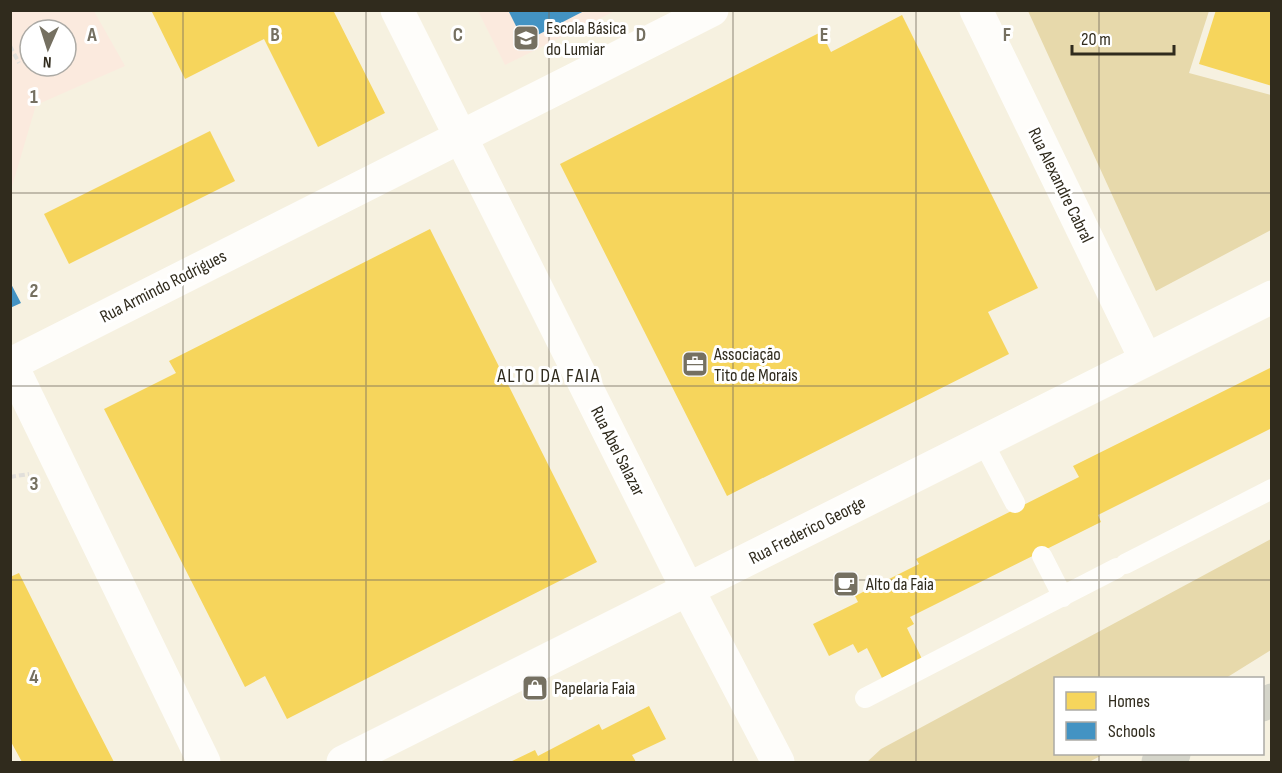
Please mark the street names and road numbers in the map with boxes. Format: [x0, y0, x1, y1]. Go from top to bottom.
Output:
street label: Rua Alexandre Cabral [1024, 124, 1098, 246]
street label: Rua Armindo Rodrigues [96, 245, 230, 327]
street label: Rua Abel Salazar [586, 403, 649, 500]
street label: Rua Frederico George [745, 492, 869, 569]

